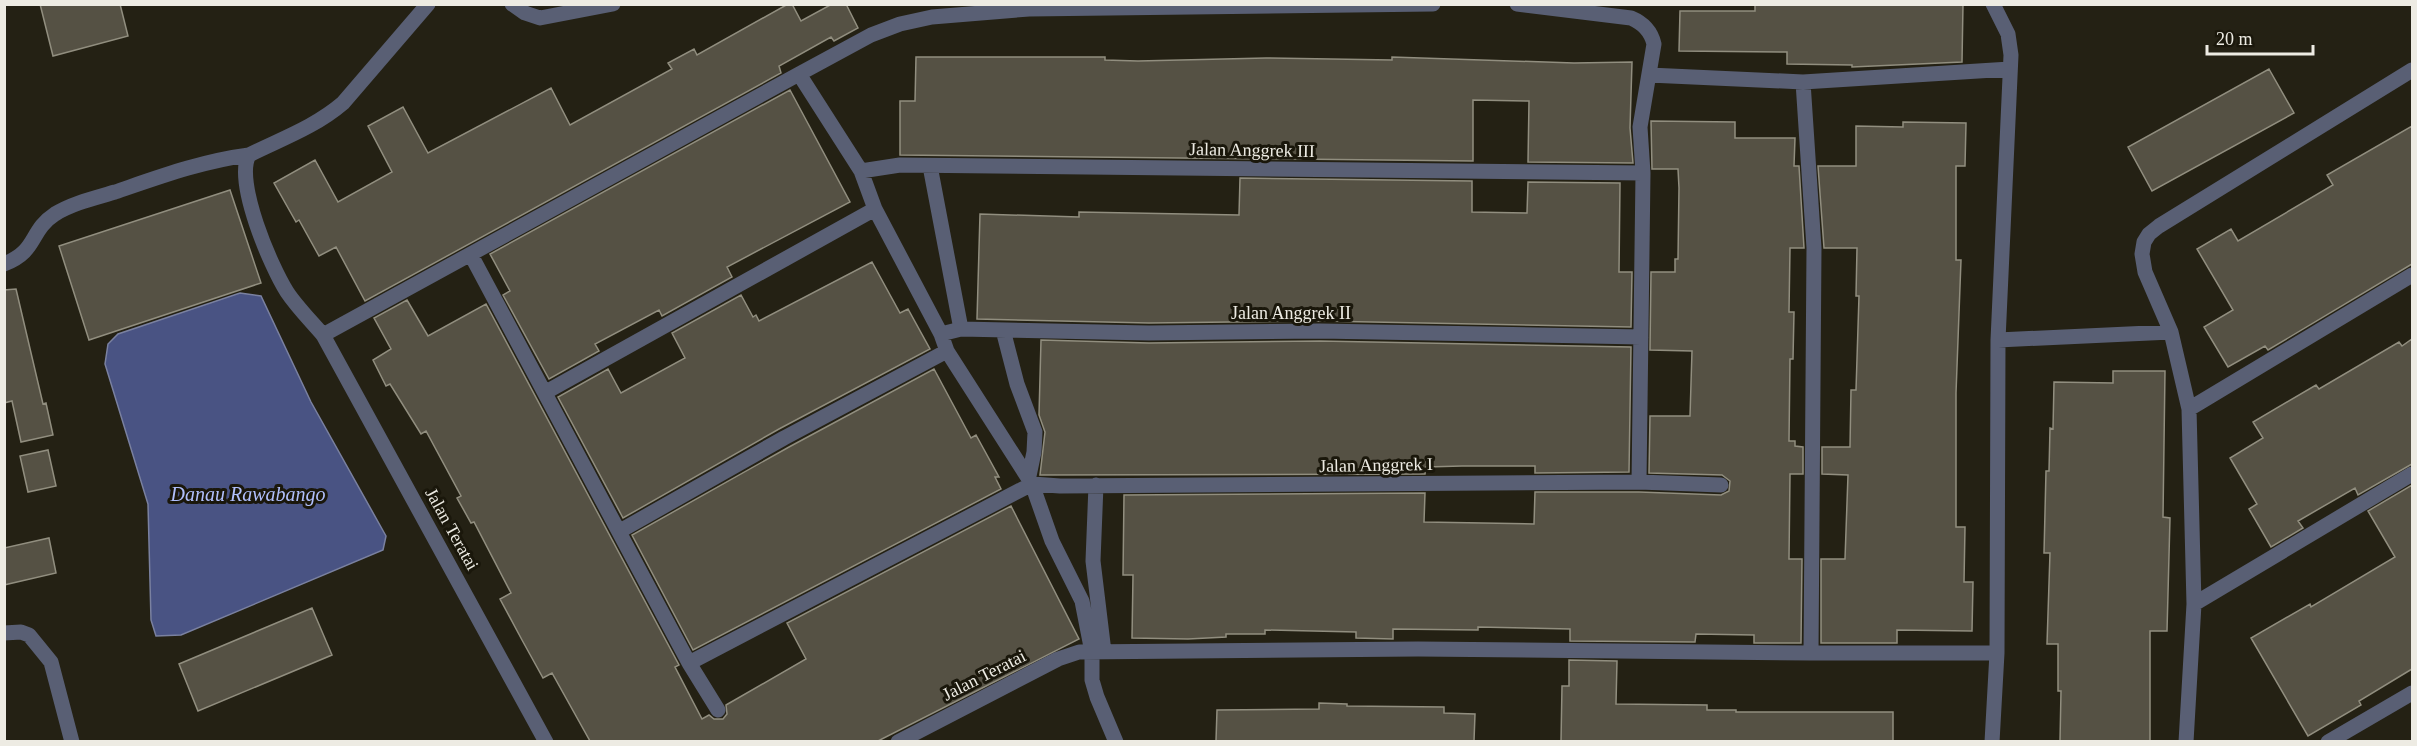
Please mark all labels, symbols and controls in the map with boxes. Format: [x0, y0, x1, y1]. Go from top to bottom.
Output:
scale bar [2207, 18, 2314, 56]
text: 20 m [2216, 29, 2253, 49]
street label: Jalan Anggrek III [1189, 139, 1315, 161]
street label: Jalan Anggrek II [1231, 303, 1351, 323]
street label: Jalan Anggrek I [1319, 454, 1433, 476]
water label: Danau Rawabango [170, 483, 326, 506]
street label: Jalan Teratai [421, 484, 483, 574]
street label: Jalan Teratai [939, 645, 1029, 705]

